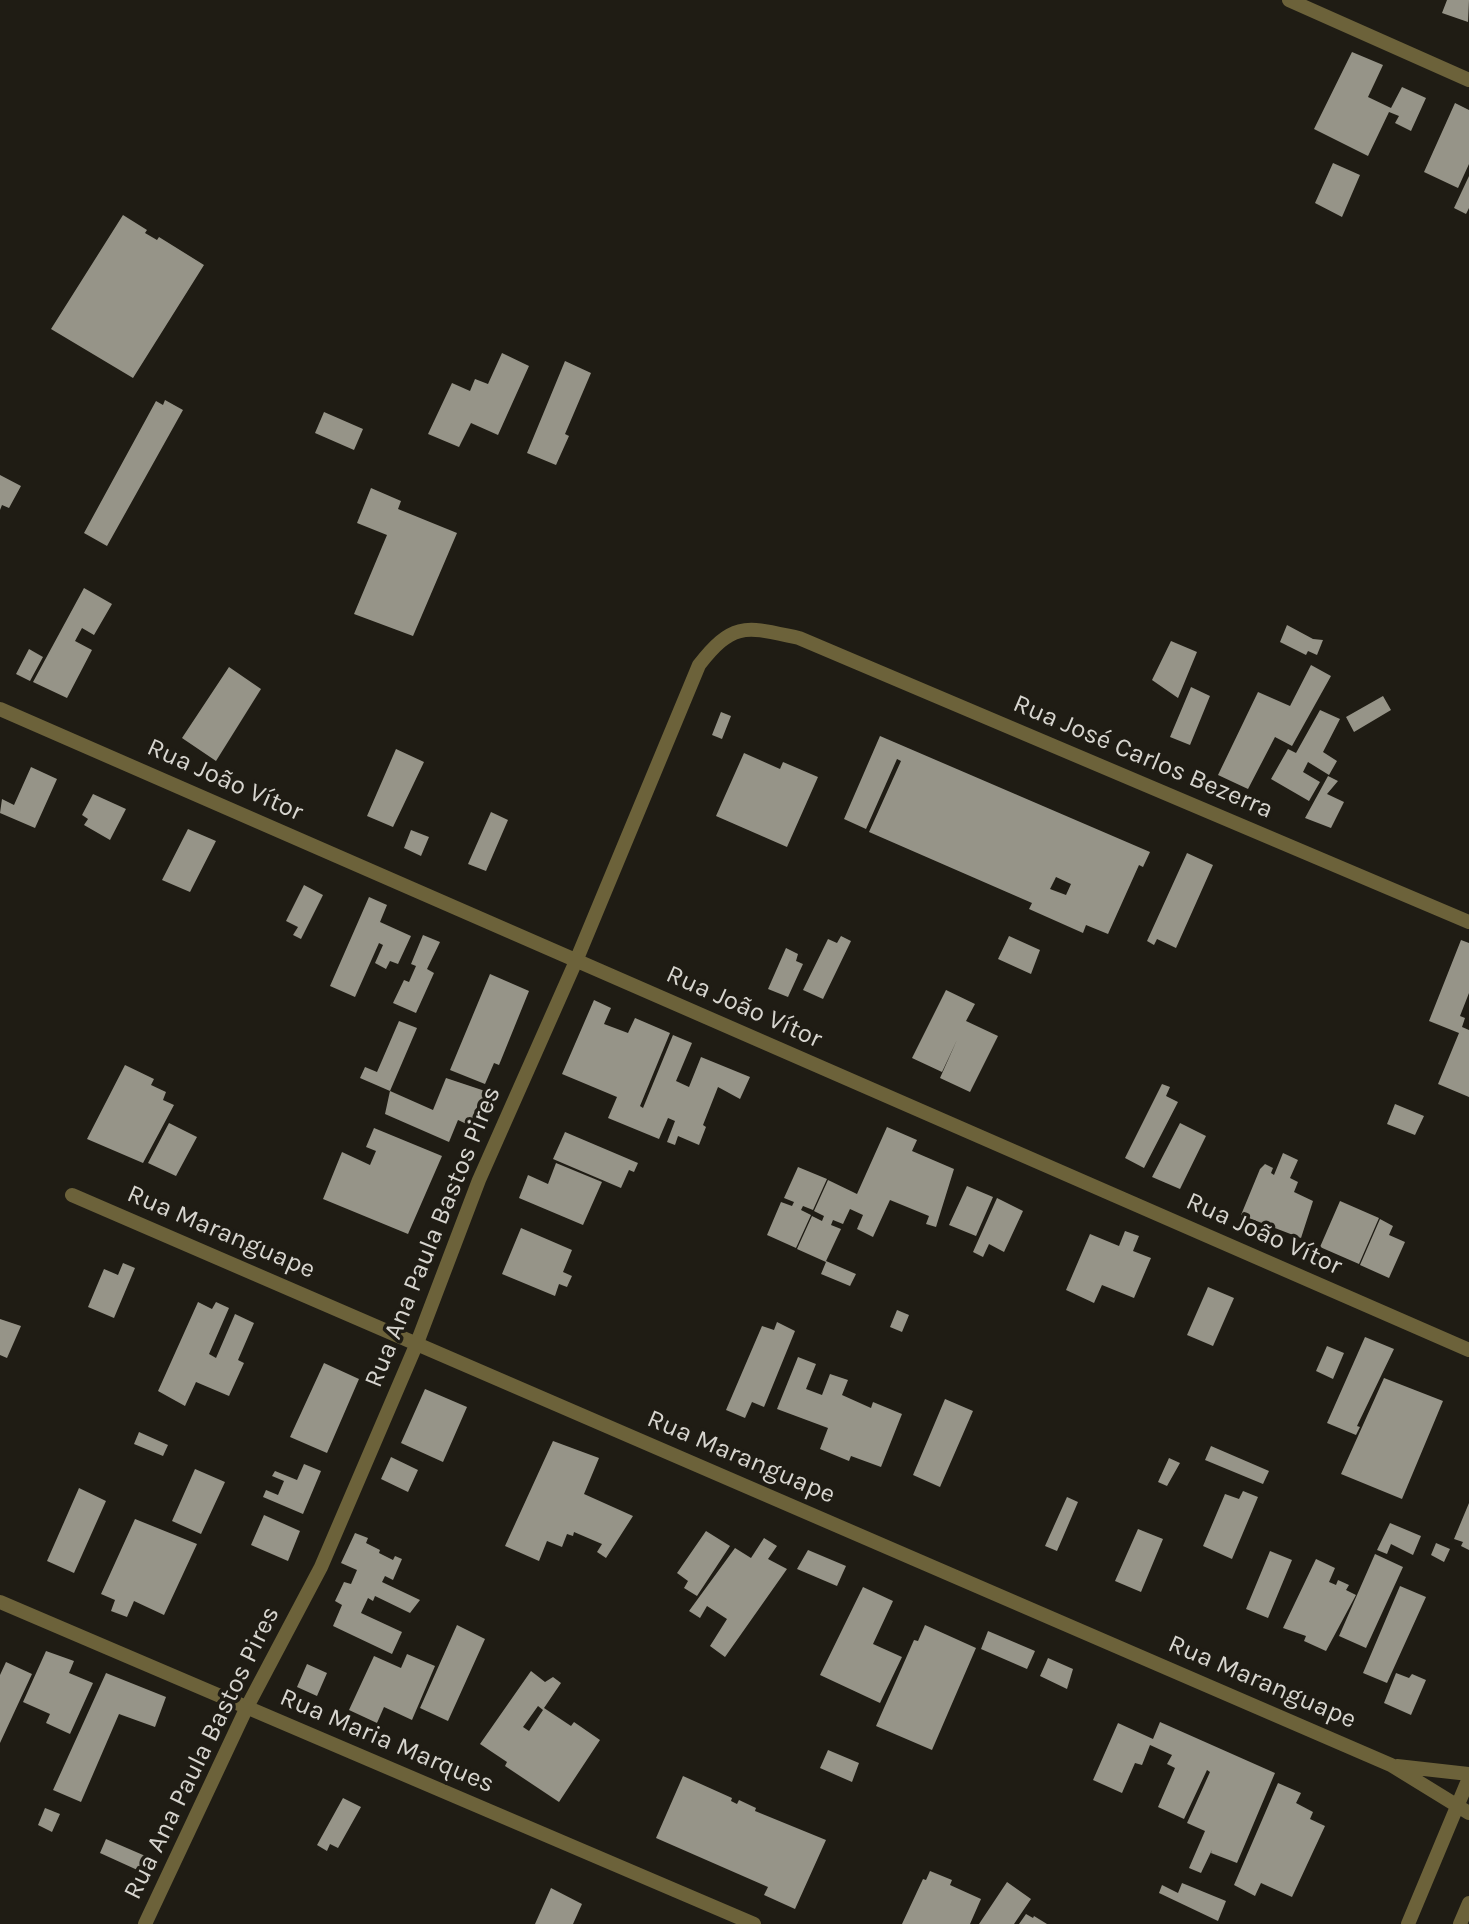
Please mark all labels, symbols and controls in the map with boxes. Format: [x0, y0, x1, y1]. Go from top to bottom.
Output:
street label: Rua José Carlos Bezerra [1008, 688, 1278, 826]
street label: Rua João Vítor [142, 732, 308, 828]
street label: Rua João Vítor [661, 959, 827, 1055]
street label: Rua Ana Paula Bastos Pires [358, 1082, 508, 1392]
street label: Rua Maranguape [122, 1178, 320, 1286]
street label: Rua João Vítor [1181, 1186, 1347, 1282]
street label: Rua Maranguape [642, 1403, 840, 1511]
street label: Rua Ana Paula Bastos Pires [117, 1601, 287, 1905]
street label: Rua Maranguape [1163, 1628, 1361, 1736]
street label: Rua Maria Marques [275, 1682, 499, 1800]

